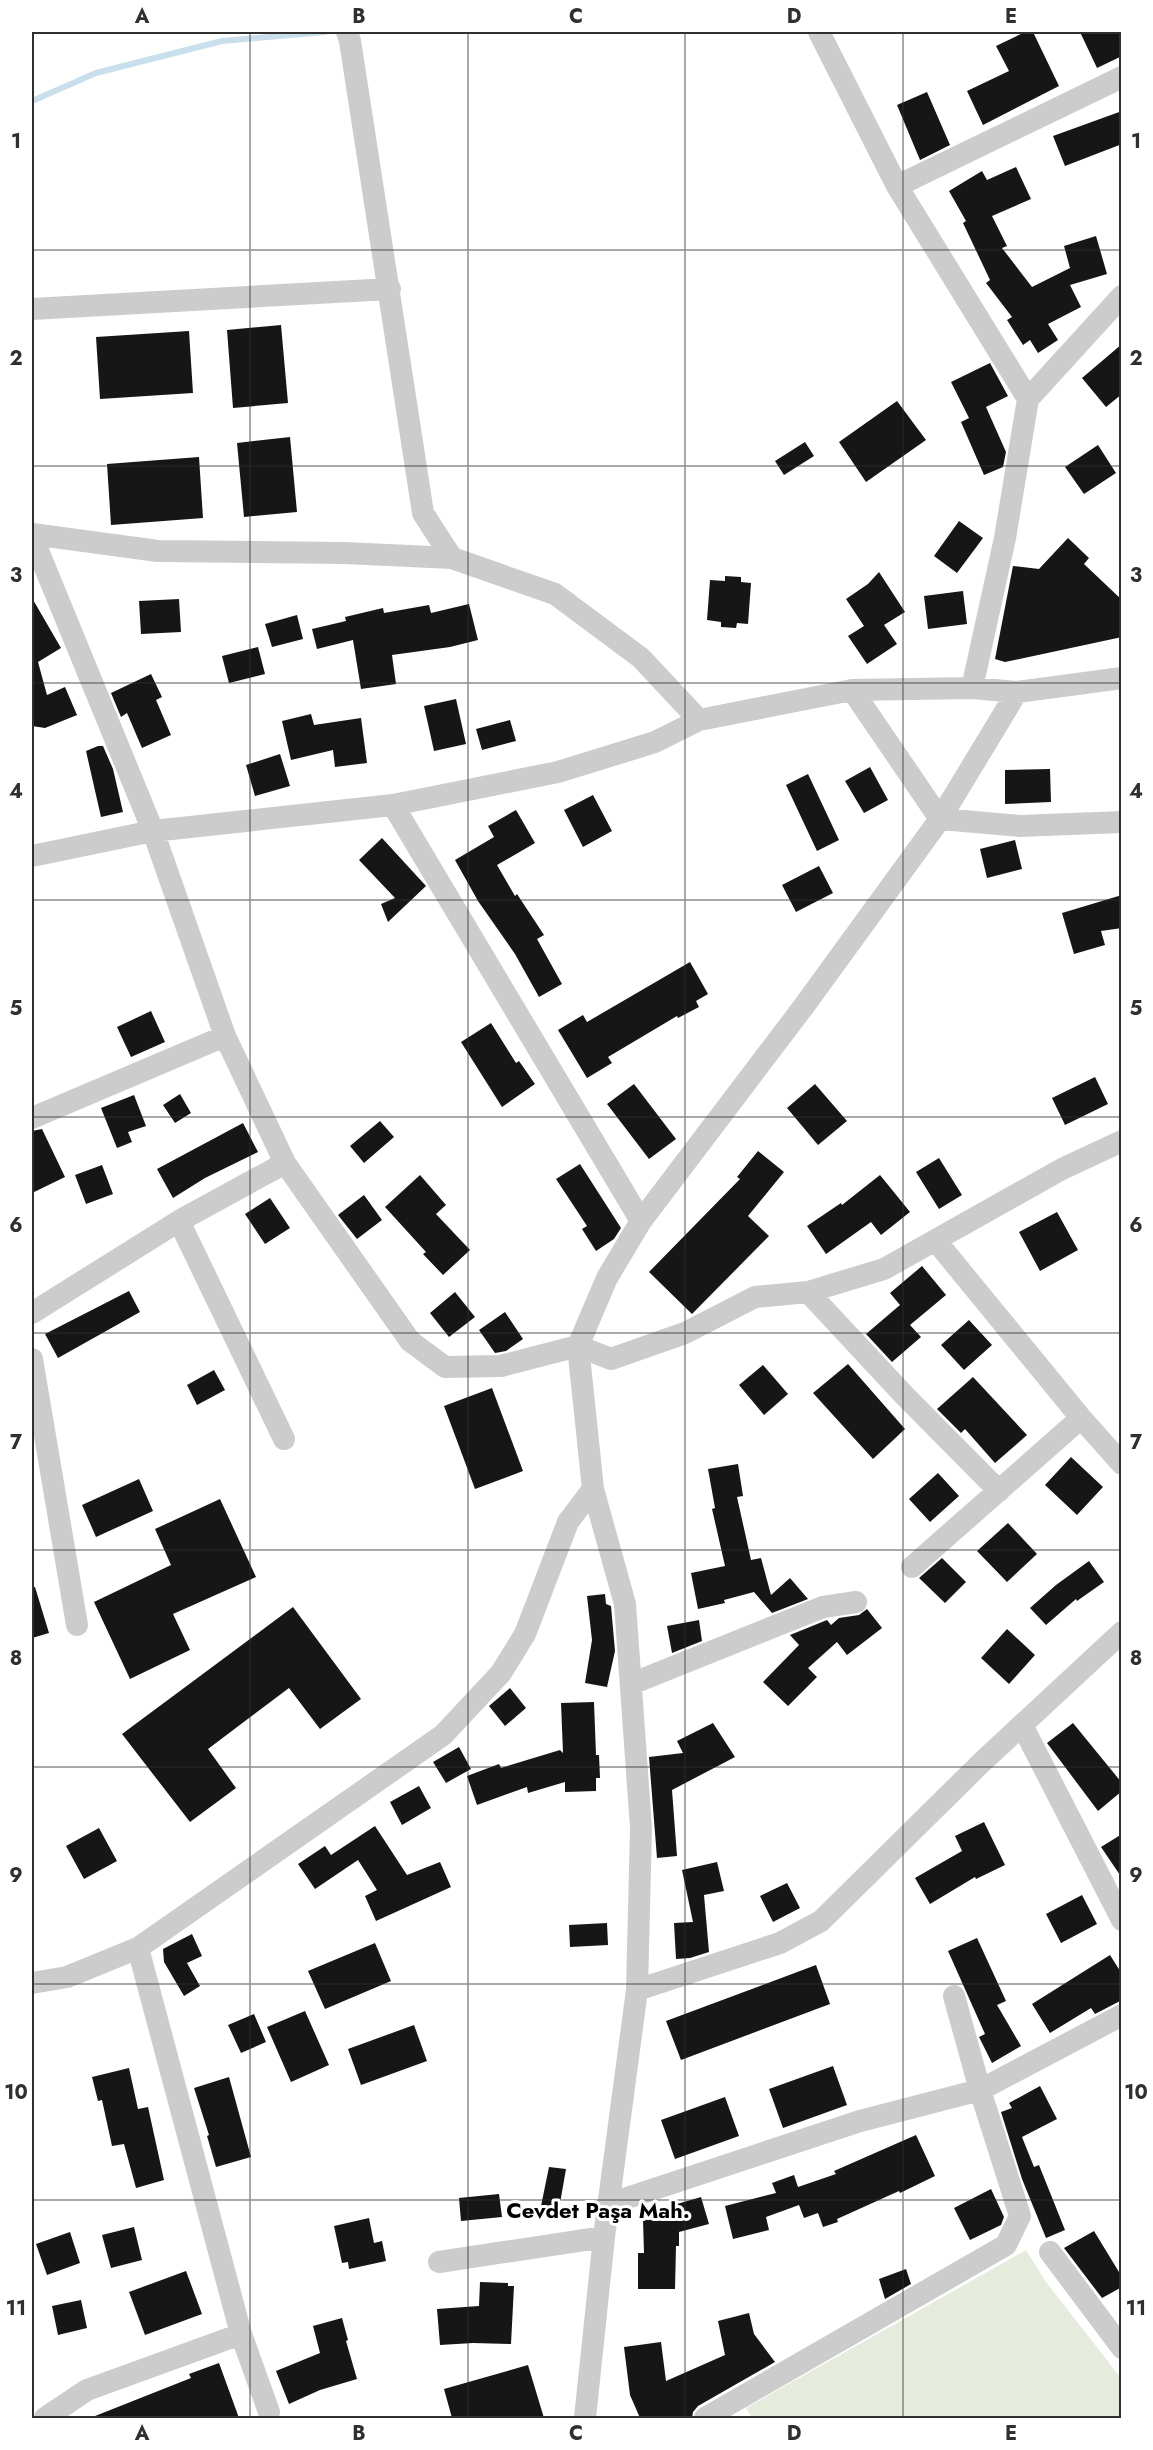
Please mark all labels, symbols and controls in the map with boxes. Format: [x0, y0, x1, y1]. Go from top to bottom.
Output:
text: A [134, 2, 150, 31]
text: B [352, 2, 366, 31]
text: C [569, 2, 583, 31]
text: D [787, 2, 801, 31]
text: E [1005, 2, 1017, 31]
text: 1 [11, 127, 21, 156]
text: 1 [1131, 127, 1141, 156]
text: 2 [9, 344, 23, 373]
text: 2 [1129, 344, 1143, 373]
text: 3 [10, 561, 22, 590]
text: 3 [1130, 561, 1142, 590]
text: 4 [9, 777, 23, 806]
text: 4 [1129, 777, 1143, 806]
text: 5 [10, 994, 23, 1023]
text: 5 [1130, 994, 1143, 1023]
text: 6 [9, 1211, 23, 1240]
text: 6 [1129, 1211, 1143, 1240]
text: 7 [10, 1428, 23, 1457]
text: 7 [1130, 1428, 1143, 1457]
text: 8 [10, 1644, 22, 1673]
text: 8 [1130, 1644, 1142, 1673]
text: 9 [9, 1861, 23, 1890]
text: 9 [1129, 1861, 1143, 1890]
text: 10 [4, 2078, 28, 2107]
text: 10 [1124, 2078, 1148, 2107]
district label: Cevdet Paşa Mah. [506, 2194, 690, 2226]
text: 11 [6, 2294, 26, 2323]
text: 11 [1126, 2294, 1146, 2323]
text: A [134, 2419, 150, 2448]
text: B [352, 2419, 366, 2448]
text: C [569, 2419, 583, 2448]
text: D [787, 2419, 801, 2448]
text: E [1005, 2419, 1017, 2448]

